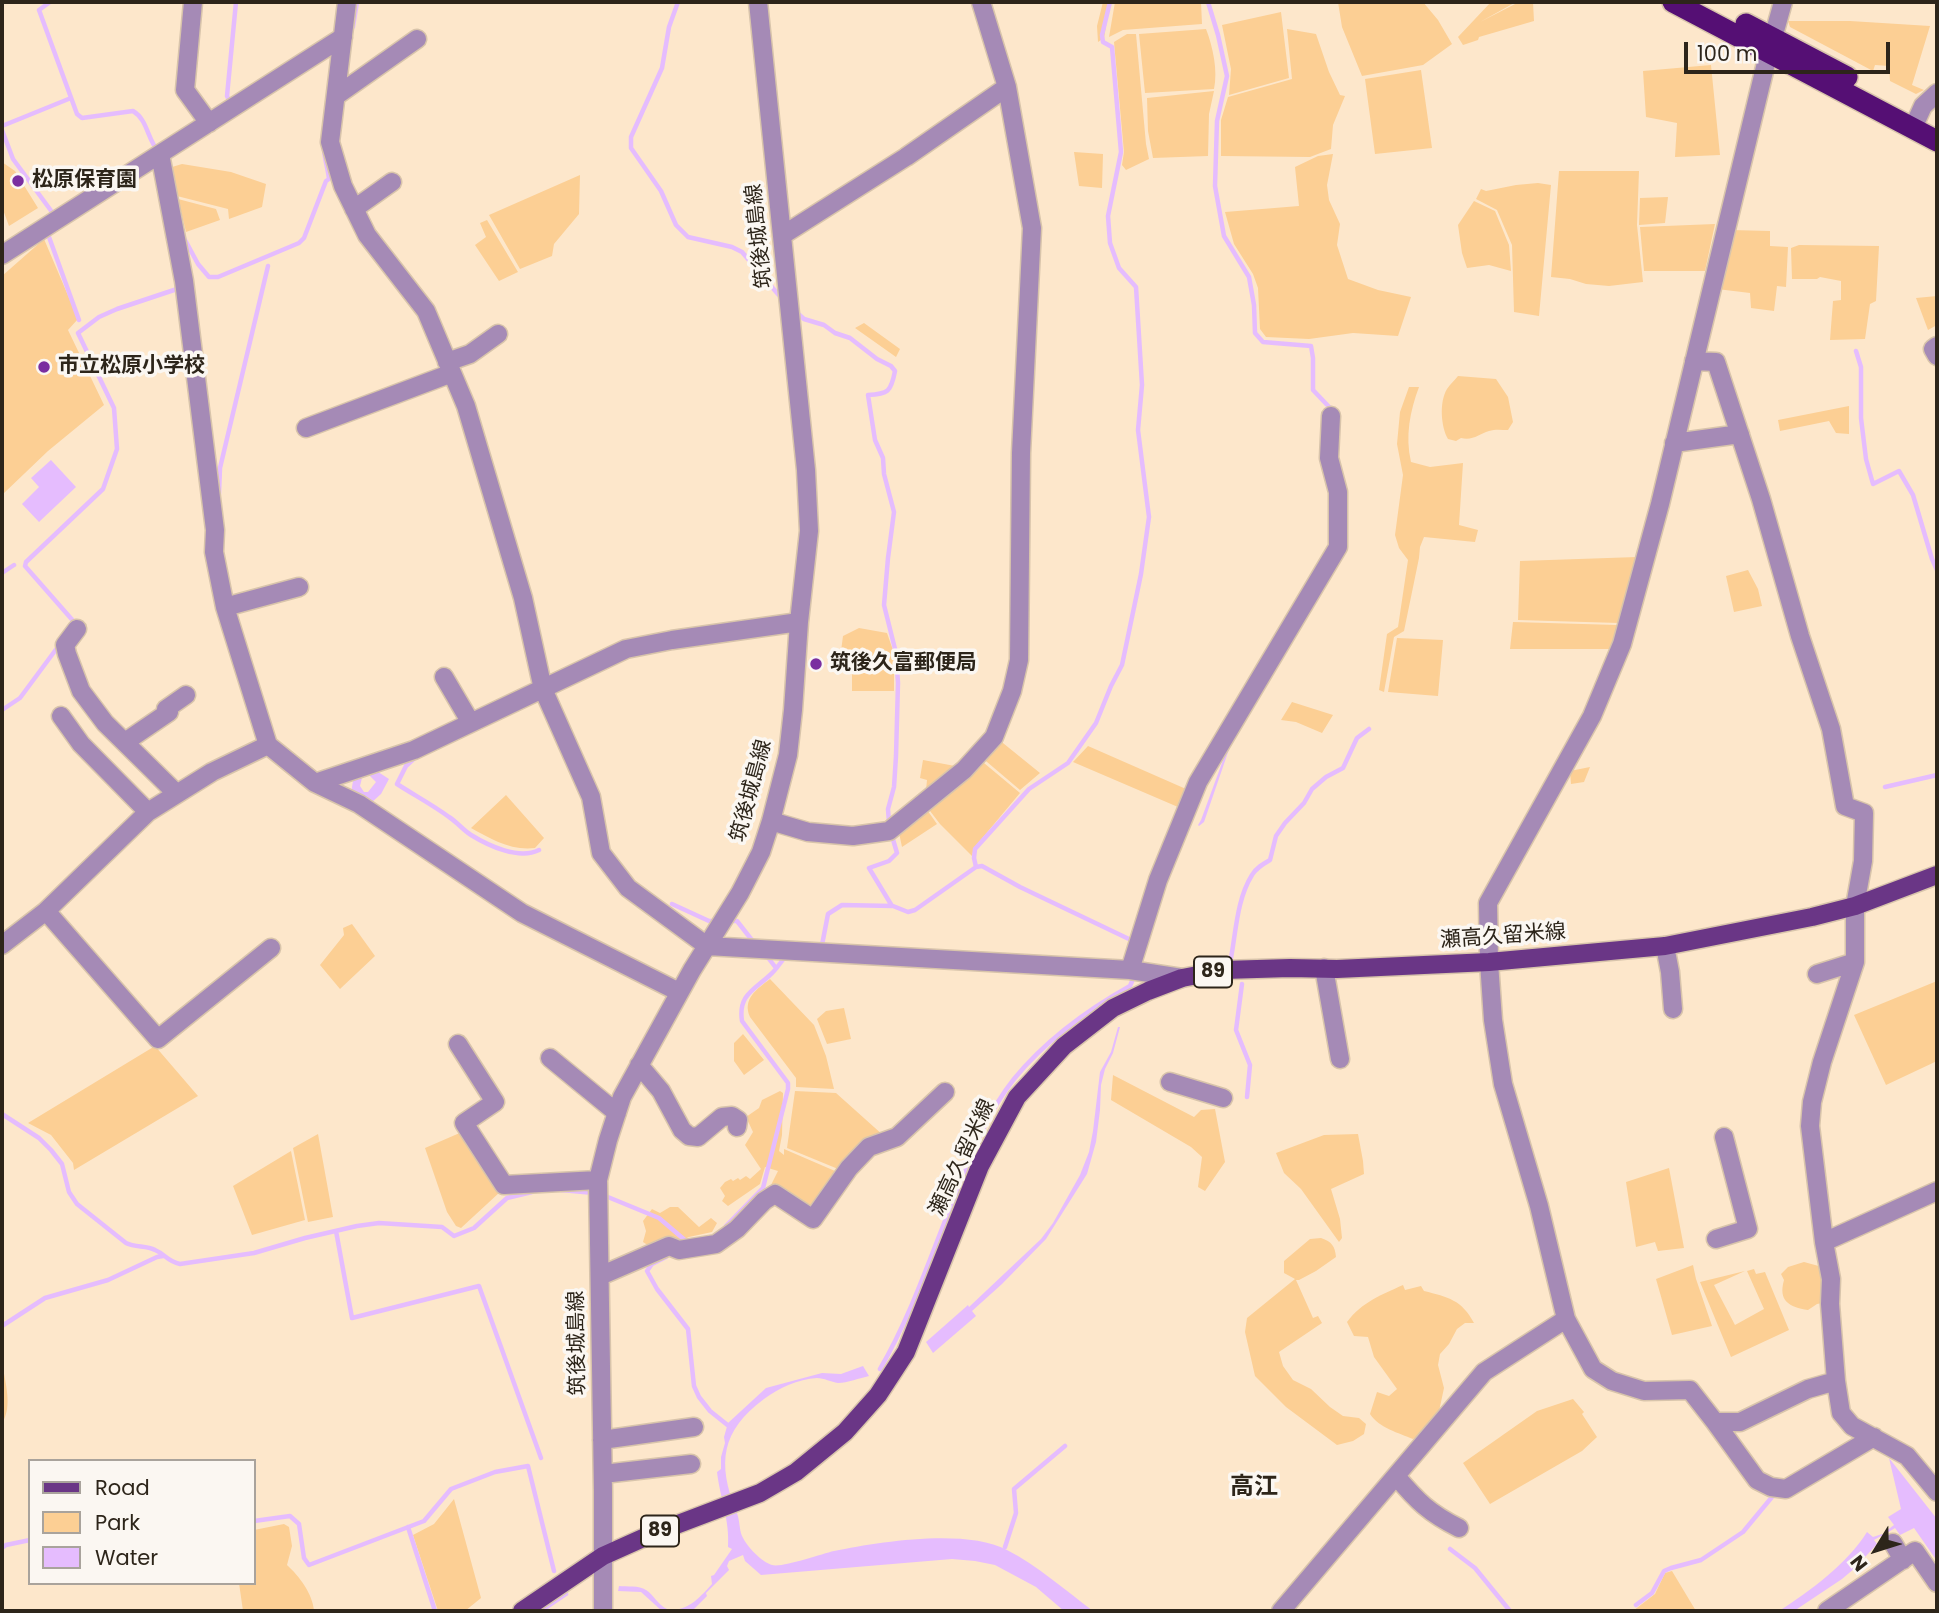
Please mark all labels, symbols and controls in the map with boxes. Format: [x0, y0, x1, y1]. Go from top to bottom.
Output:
scale bar [1687, 28, 1894, 72]
text: 100 m [1697, 39, 1757, 68]
place label: 松原保育園 [32, 168, 137, 194]
marker: 松原保育園 [10, 173, 26, 189]
street label: 筑後城島線 [742, 182, 778, 290]
place label: 市立松原小学校 [58, 354, 205, 380]
marker: 市立松原小学校 [36, 359, 52, 375]
place label: 筑後久富郵便局 [830, 651, 977, 677]
marker: 筑後久富郵便局 [808, 656, 824, 672]
street label: 筑後城島線 [726, 737, 778, 845]
street label: 瀬高久留米線 [1439, 920, 1567, 954]
road number: 89 [1194, 956, 1232, 988]
street label: 瀬高久留米線 [925, 1096, 1001, 1220]
street label: 筑後城島線 [564, 1290, 592, 1396]
legend [28, 1459, 256, 1585]
text: Road [95, 1473, 150, 1502]
district label: 高江 [1230, 1474, 1278, 1502]
text: Park [95, 1508, 140, 1537]
north arrow [1841, 1515, 1911, 1585]
road number: 89 [641, 1516, 679, 1546]
text: Water [95, 1543, 158, 1572]
text: N [1844, 1549, 1874, 1577]

